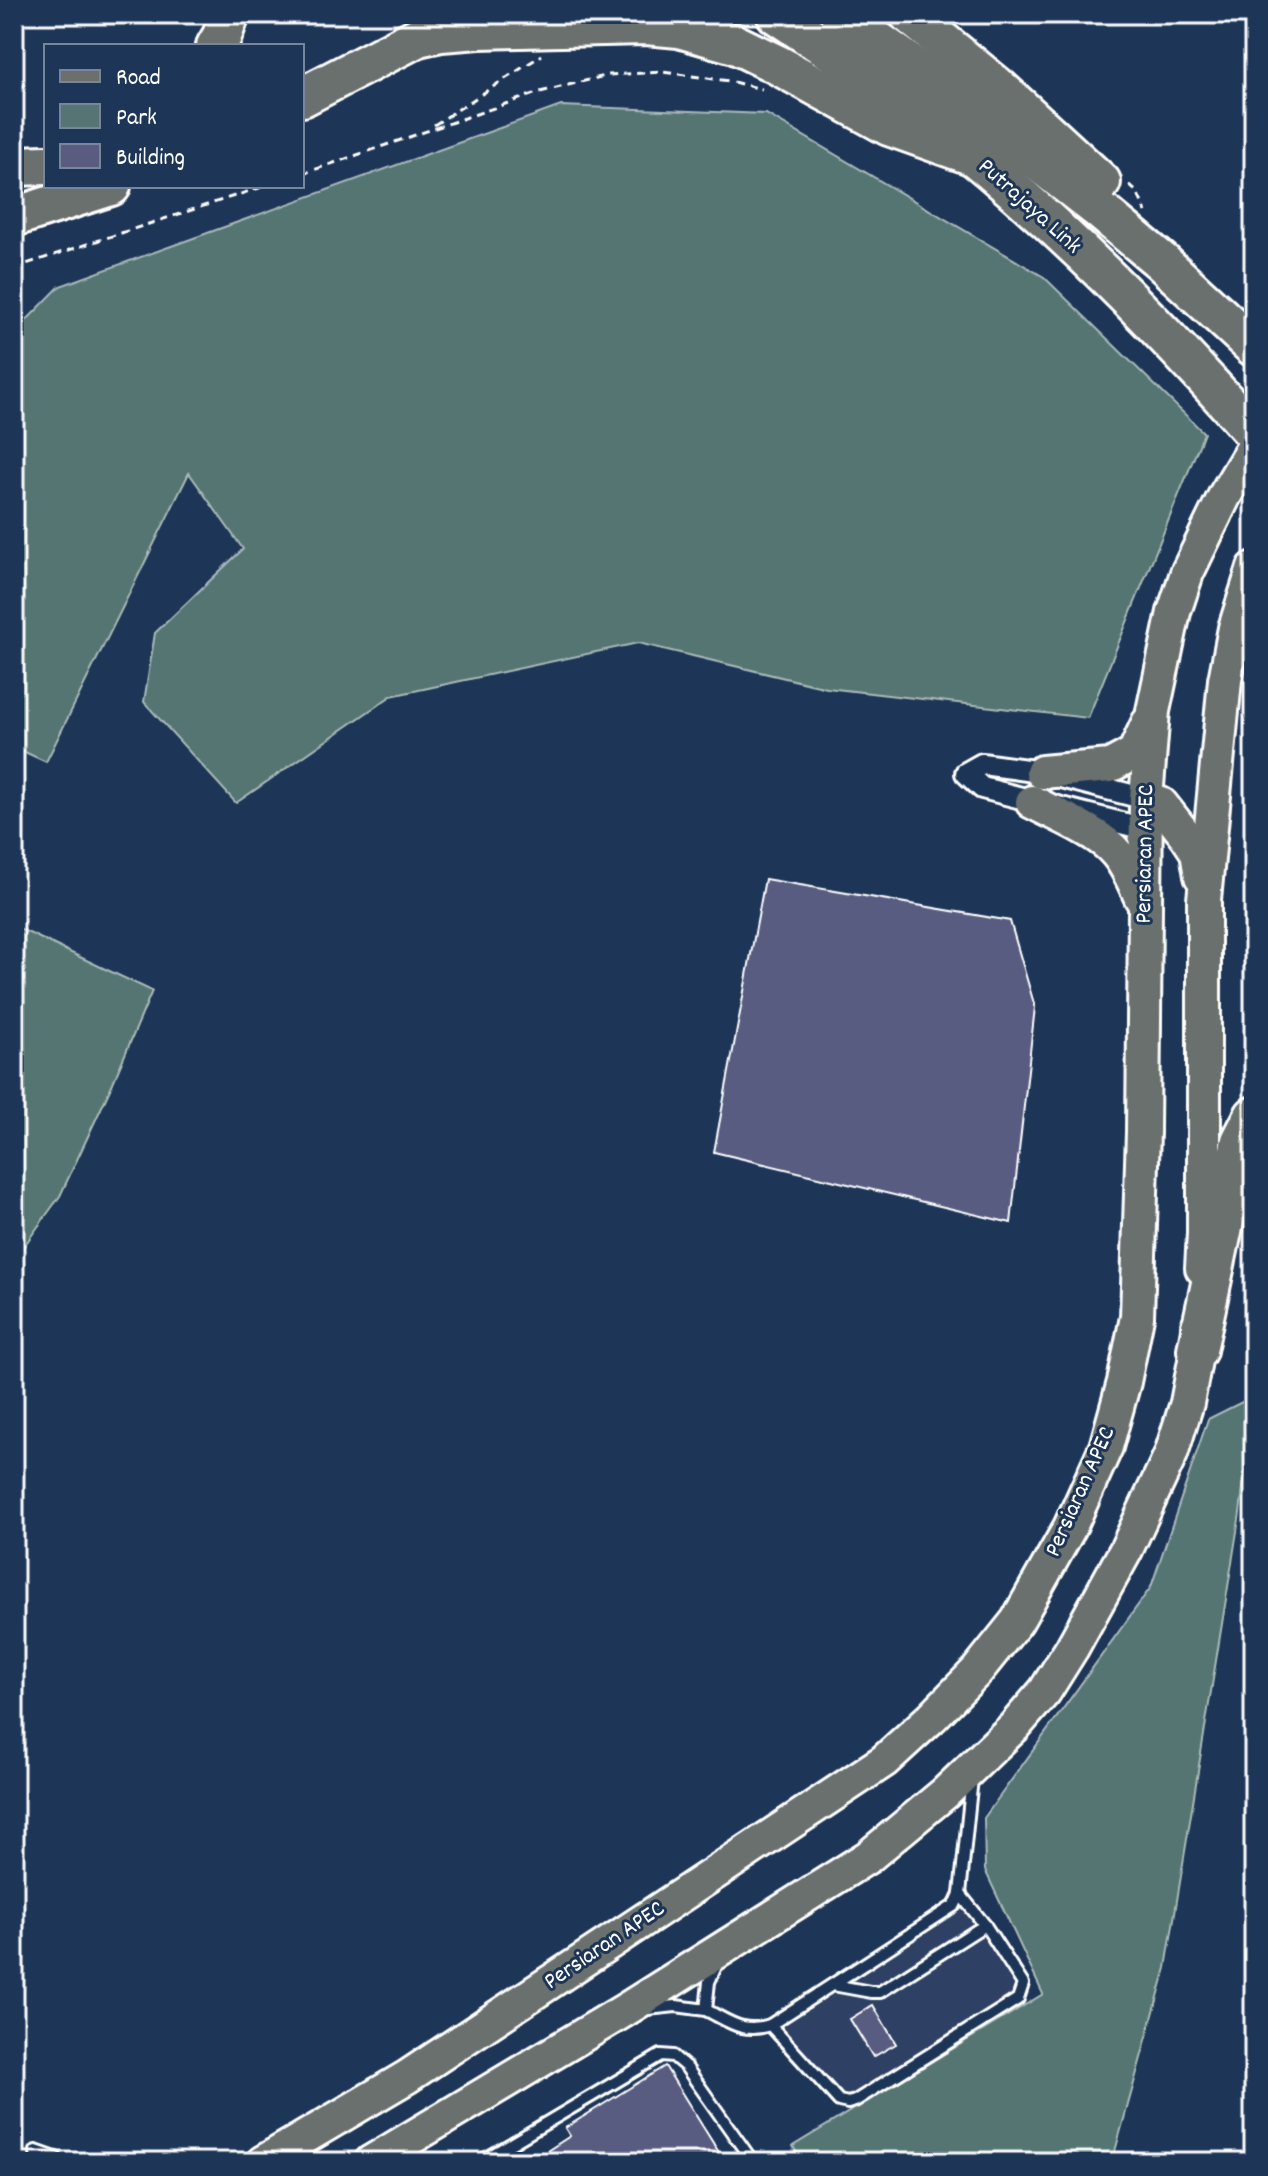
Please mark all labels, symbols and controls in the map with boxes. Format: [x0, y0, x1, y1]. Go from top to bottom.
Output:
legend [44, 44, 304, 188]
text: Road [116, 62, 161, 96]
text: Park [116, 102, 157, 136]
text: Building [116, 142, 185, 176]
street label: Putrajaya Link [970, 151, 1088, 263]
street label: Persiaran APEC [1128, 784, 1164, 924]
street label: Persiaran APEC [1037, 1421, 1125, 1563]
street label: Persiaran APEC [538, 1893, 672, 1999]

